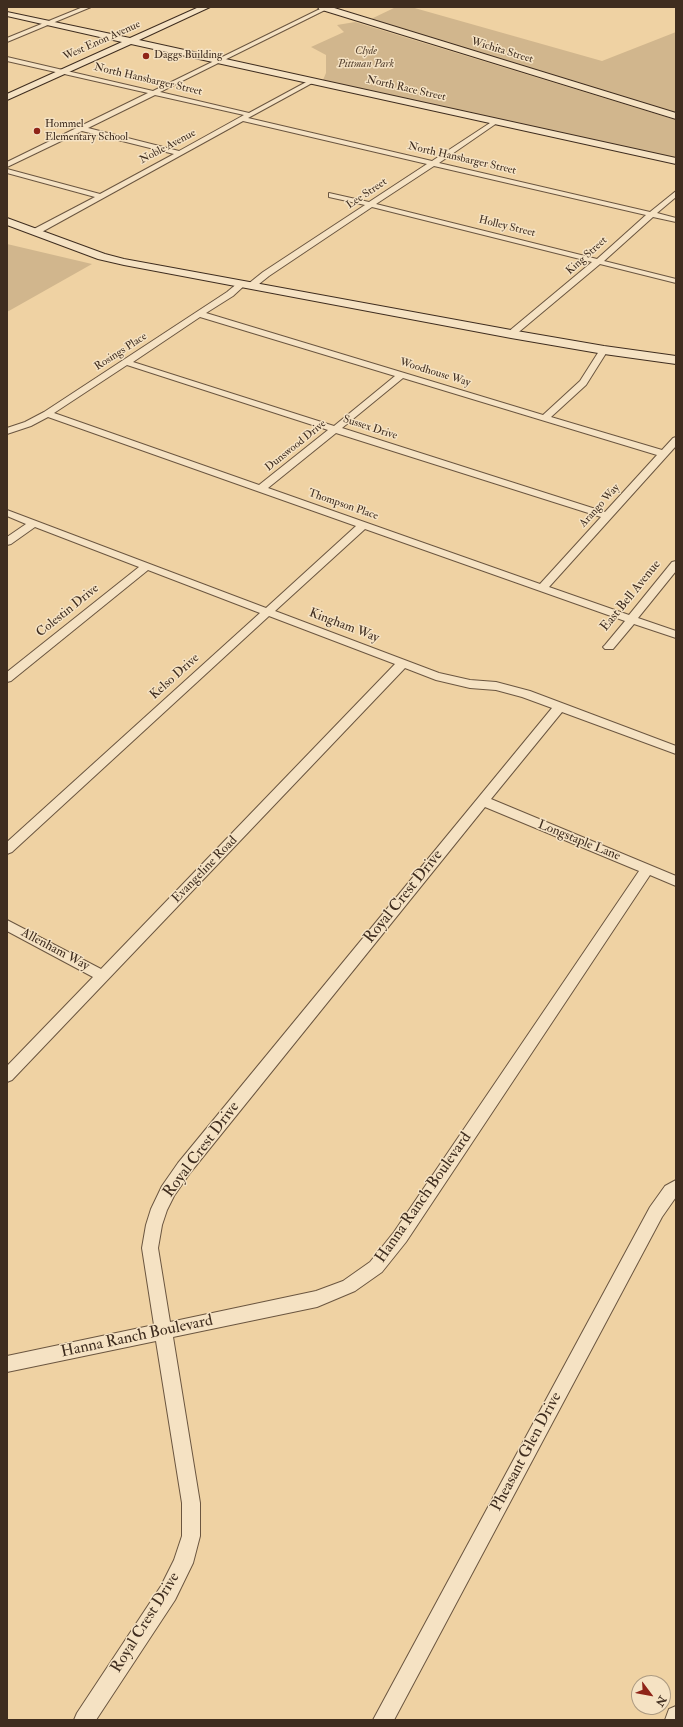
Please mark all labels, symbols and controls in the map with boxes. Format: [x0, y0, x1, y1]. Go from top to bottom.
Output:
street label: West Enon Avenue [61, 18, 143, 64]
street label: Wichita Street [469, 35, 535, 67]
park label: Clyde Pittman Park [338, 45, 394, 71]
place label: Daggs Building [154, 49, 222, 63]
marker: Daggs Building [141, 51, 151, 61]
street label: North Hansbarger Street [93, 61, 203, 99]
street label: North Race Street [365, 73, 447, 105]
place label: Hommel Elementary School [45, 118, 128, 144]
marker: Hommel Elementary School [32, 126, 42, 136]
street label: Noble Avenue [138, 127, 198, 167]
street label: North Hansbarger Street [407, 140, 517, 178]
street label: Lee Street [344, 176, 390, 212]
street label: Holley Street [477, 214, 537, 240]
street label: King Street [564, 234, 610, 278]
street label: Rosings Place [92, 330, 150, 374]
street label: Woodhouse Way [398, 356, 472, 390]
street label: Sussex Drive [341, 413, 399, 443]
street label: Dunswood Drive [263, 417, 329, 475]
street label: Arango Way [577, 482, 623, 530]
street label: Thompson Place [306, 487, 380, 523]
street label: East Bell Avenue [598, 557, 664, 635]
street label: Colestin Drive [34, 581, 102, 641]
street label: Kingham Way [307, 606, 381, 646]
street label: Kelso Drive [147, 651, 203, 703]
street label: Longstaple Lane [535, 817, 623, 865]
street label: Evangeline Road [169, 833, 241, 907]
street label: Royal Crest Drive [360, 846, 448, 948]
street label: Allenham Way [18, 926, 92, 974]
street label: Royal Crest Drive [160, 1098, 244, 1202]
street label: Hanna Ranch Boulevard [372, 1129, 476, 1267]
street label: Hanna Ranch Boulevard [59, 1312, 215, 1362]
street label: Pheasant Glen Drive [487, 1389, 567, 1515]
street label: Royal Crest Drive [107, 1569, 185, 1677]
north arrow [631, 1675, 671, 1715]
text: N [653, 1693, 669, 1709]

